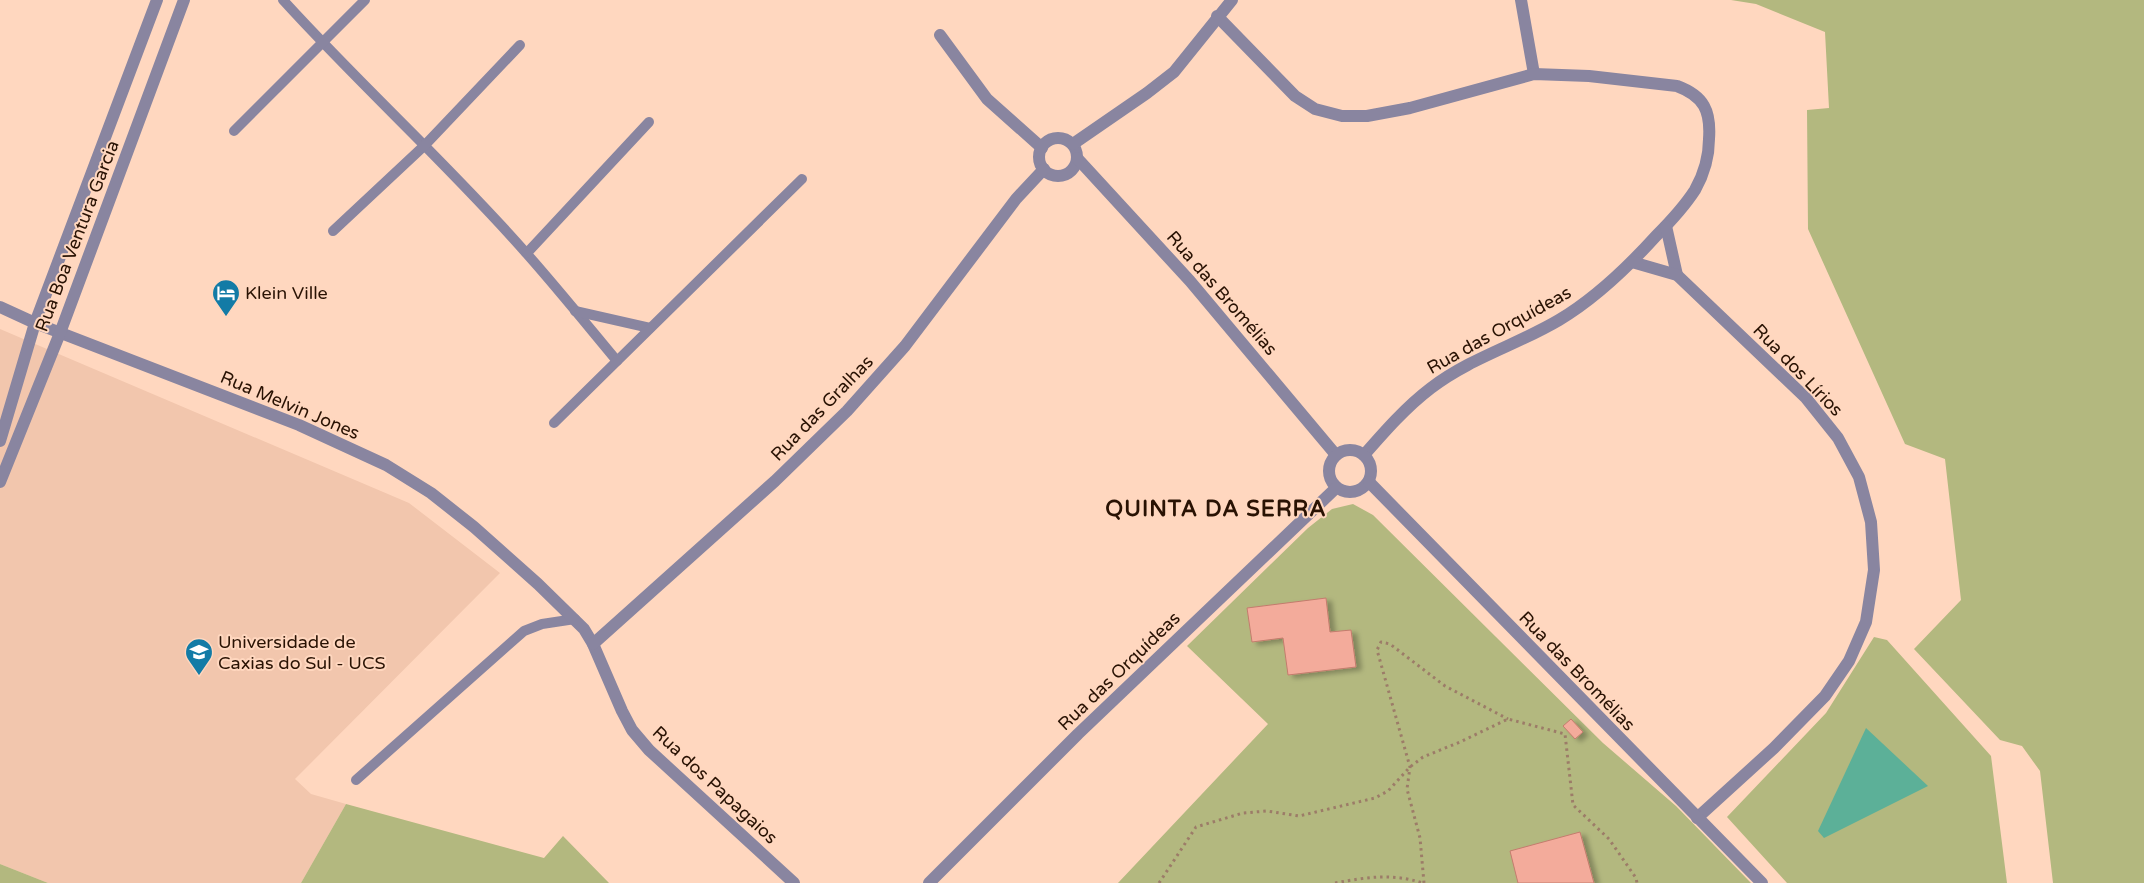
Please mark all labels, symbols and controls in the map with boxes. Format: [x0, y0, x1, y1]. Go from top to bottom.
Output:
street label: Rua Boa Ventura Garcia [30, 137, 124, 335]
street label: Rua das Bromélias [1162, 226, 1282, 360]
hotel icon: Klein Ville [211, 278, 241, 317]
street label: Rua das Orquídeas [1423, 281, 1575, 379]
place label: Klein Ville [245, 282, 328, 304]
street label: Rua dos Lírios [1748, 319, 1848, 421]
street label: Rua das Gralhas [766, 351, 878, 465]
street label: Rua Melvin Jones [217, 366, 363, 444]
district label: QUINTA DA SERRA [1105, 496, 1327, 522]
street label: Rua das Orquídeas [1053, 607, 1185, 735]
street label: Rua das Bromélias [1514, 607, 1640, 735]
place label: Universidade de Caxias do Sul - UCS [218, 631, 386, 674]
school or university icon: Universidade de Caxias do Sul - UCS [184, 637, 214, 676]
street label: Rua dos Papagaios [648, 721, 782, 849]

